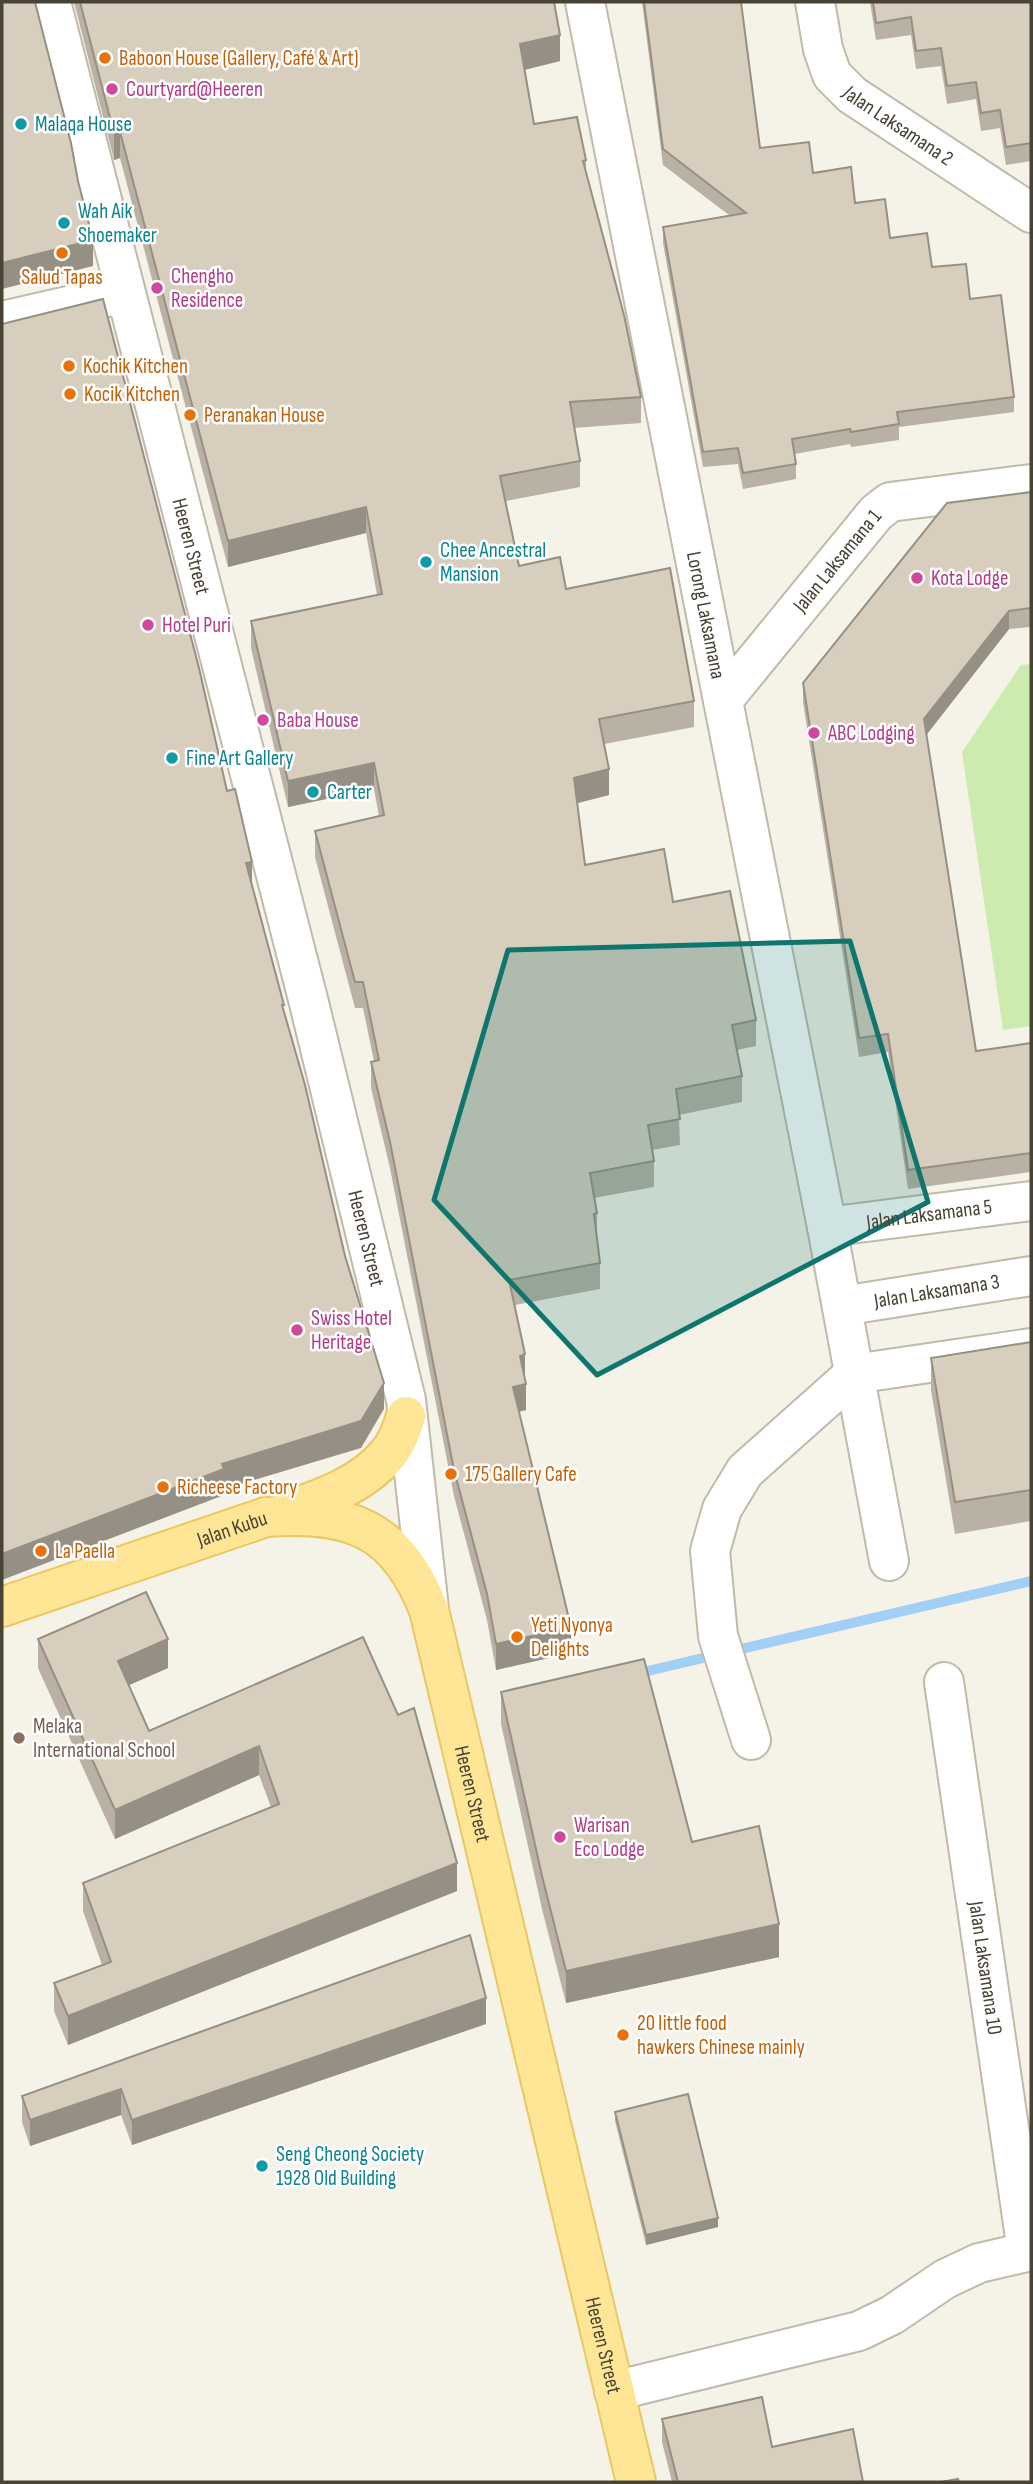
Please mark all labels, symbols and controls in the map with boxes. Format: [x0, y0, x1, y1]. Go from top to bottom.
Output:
place label: Baboon House (Gallery, Café & Art) [119, 46, 359, 71]
marker: Baboon House (Gallery, Café & Art) [97, 50, 113, 66]
place label: Courtyard@Heeren [126, 77, 263, 102]
street label: Jalan Laksamana 2 [837, 80, 958, 171]
marker: Courtyard@Heeren [104, 81, 120, 97]
place label: Malaqa House [35, 112, 132, 137]
marker: Malaqa House [13, 116, 29, 132]
place label: Wah Aik Shoemaker [78, 199, 157, 248]
marker: Wah Aik Shoemaker [56, 215, 72, 231]
marker: Salud Tapas [54, 245, 70, 261]
place label: Chengho Residence [171, 264, 243, 313]
place label: Salud Tapas [21, 265, 103, 290]
marker: Chengho Residence [149, 280, 165, 296]
place label: Kochik Kitchen [83, 354, 188, 379]
marker: Kochik Kitchen [61, 358, 77, 374]
place label: Kocik Kitchen [84, 382, 180, 407]
marker: Kocik Kitchen [62, 386, 78, 402]
place label: Peranakan House [204, 403, 325, 428]
marker: Peranakan House [182, 407, 198, 423]
street label: Heeren Street [166, 496, 215, 597]
street label: Jalan Laksamana 1 [787, 504, 887, 618]
place label: Chee Ancestral Mansion [440, 538, 546, 587]
street label: Lorong Laksamana [681, 549, 730, 681]
marker: Chee Ancestral Mansion [418, 554, 434, 570]
place label: Kota Lodge [931, 566, 1008, 591]
marker: Kota Lodge [909, 570, 925, 586]
place label: Hotel Puri [162, 613, 231, 638]
marker: Hotel Puri [140, 617, 156, 633]
place label: Baba House [277, 708, 359, 733]
marker: Baba House [255, 712, 271, 728]
place label: ABC Lodging [827, 721, 915, 746]
marker: ABC Lodging [806, 725, 822, 741]
place label: Fine Art Gallery [186, 746, 293, 771]
marker: Fine Art Gallery [164, 750, 180, 766]
place label: Carter [327, 780, 372, 805]
marker: Carter [305, 784, 321, 800]
street label: Heeren Street [342, 1188, 390, 1289]
street label: Jalan Laksamana 5 [864, 1194, 993, 1235]
street label: Jalan Laksamana 3 [871, 1269, 1001, 1314]
place label: Swiss Hotel Heritage [311, 1306, 392, 1355]
marker: Swiss Hotel Heritage [289, 1322, 305, 1338]
place label: 175 Gallery Cafe [465, 1462, 577, 1487]
marker: 175 Gallery Cafe [443, 1466, 459, 1482]
place label: Richeese Factory [177, 1475, 297, 1500]
marker: Richeese Factory [155, 1479, 171, 1495]
street label: Jalan Kubu [193, 1506, 270, 1553]
place label: La Paella [55, 1539, 115, 1564]
marker: La Paella [33, 1543, 49, 1559]
place label: Yeti Nyonya Delights [531, 1613, 613, 1662]
marker: Yeti Nyonya Delights [509, 1629, 525, 1645]
place label: Melaka International School [33, 1714, 175, 1763]
marker: Melaka International School [11, 1730, 27, 1746]
street label: Heeren Street [449, 1743, 496, 1845]
place label: Warisan Eco Lodge [574, 1813, 645, 1862]
marker: Warisan Eco Lodge [552, 1829, 568, 1845]
street label: Jalan Laksamana 10 [963, 1899, 1007, 2036]
place label: 20 little food hawkers Chinese mainly [637, 2011, 805, 2060]
marker: 20 little food hawkers Chinese mainly [615, 2027, 631, 2043]
place label: Seng Cheong Society 1928 Old Building [276, 2142, 424, 2191]
marker: Seng Cheong Society 1928 Old Building [254, 2158, 270, 2174]
street label: Heeren Street [580, 2295, 627, 2396]

